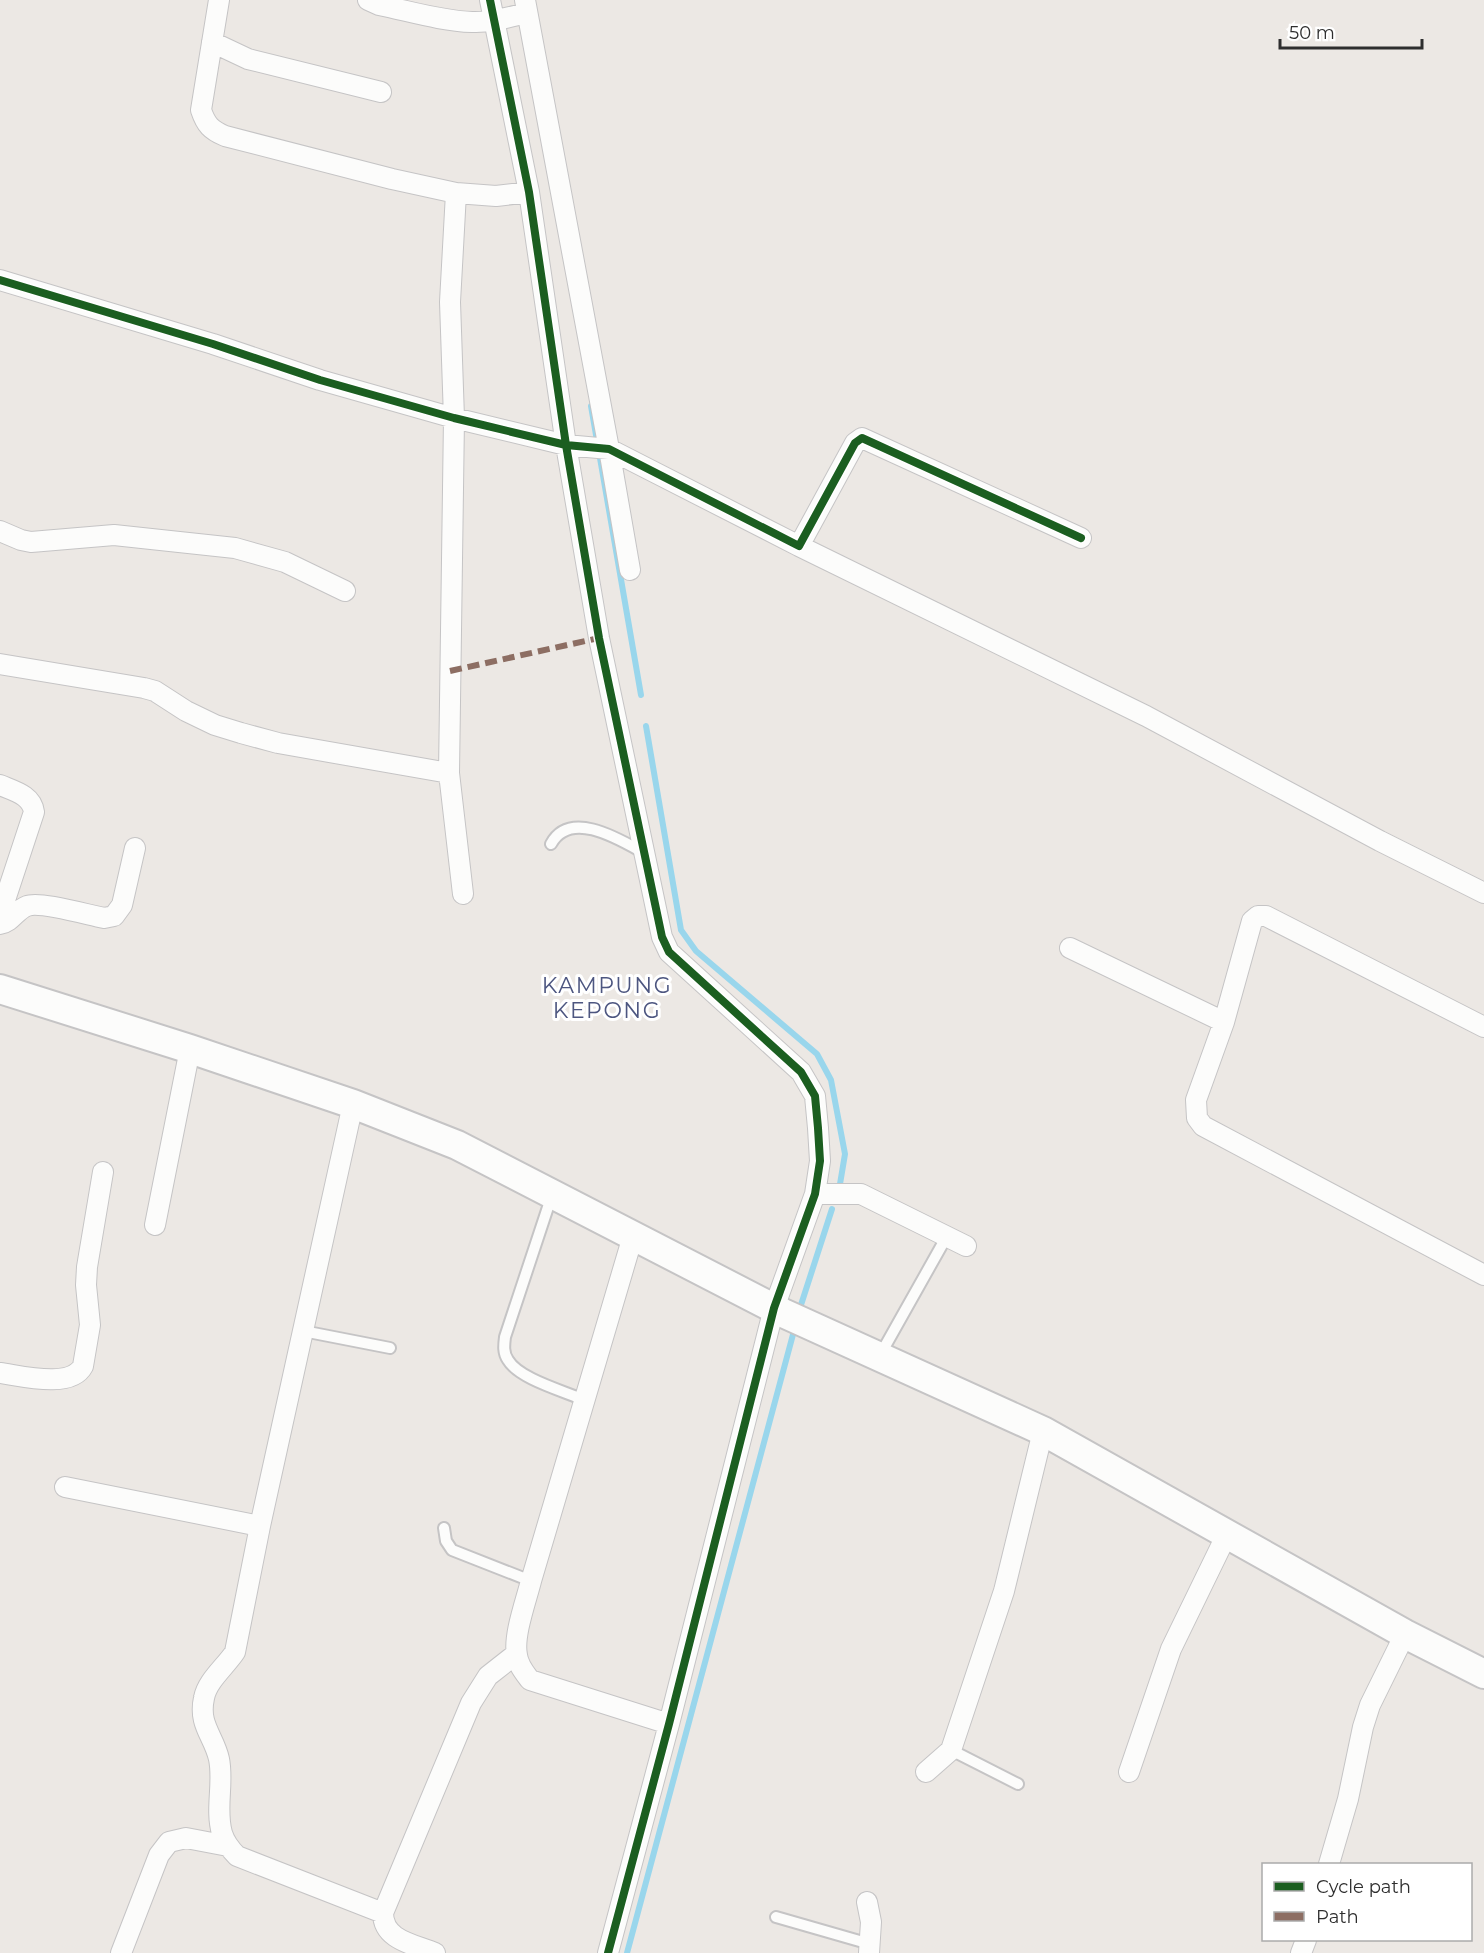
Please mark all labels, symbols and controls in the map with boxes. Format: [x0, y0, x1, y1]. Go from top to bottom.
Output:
scale bar [1280, 12, 1422, 50]
text: 50 m [1289, 22, 1335, 44]
district label: KAMPUNG KEPONG [542, 972, 672, 1024]
legend [1262, 1863, 1472, 1941]
text: Cycle path [1316, 1876, 1411, 1898]
text: Path [1316, 1906, 1359, 1928]

